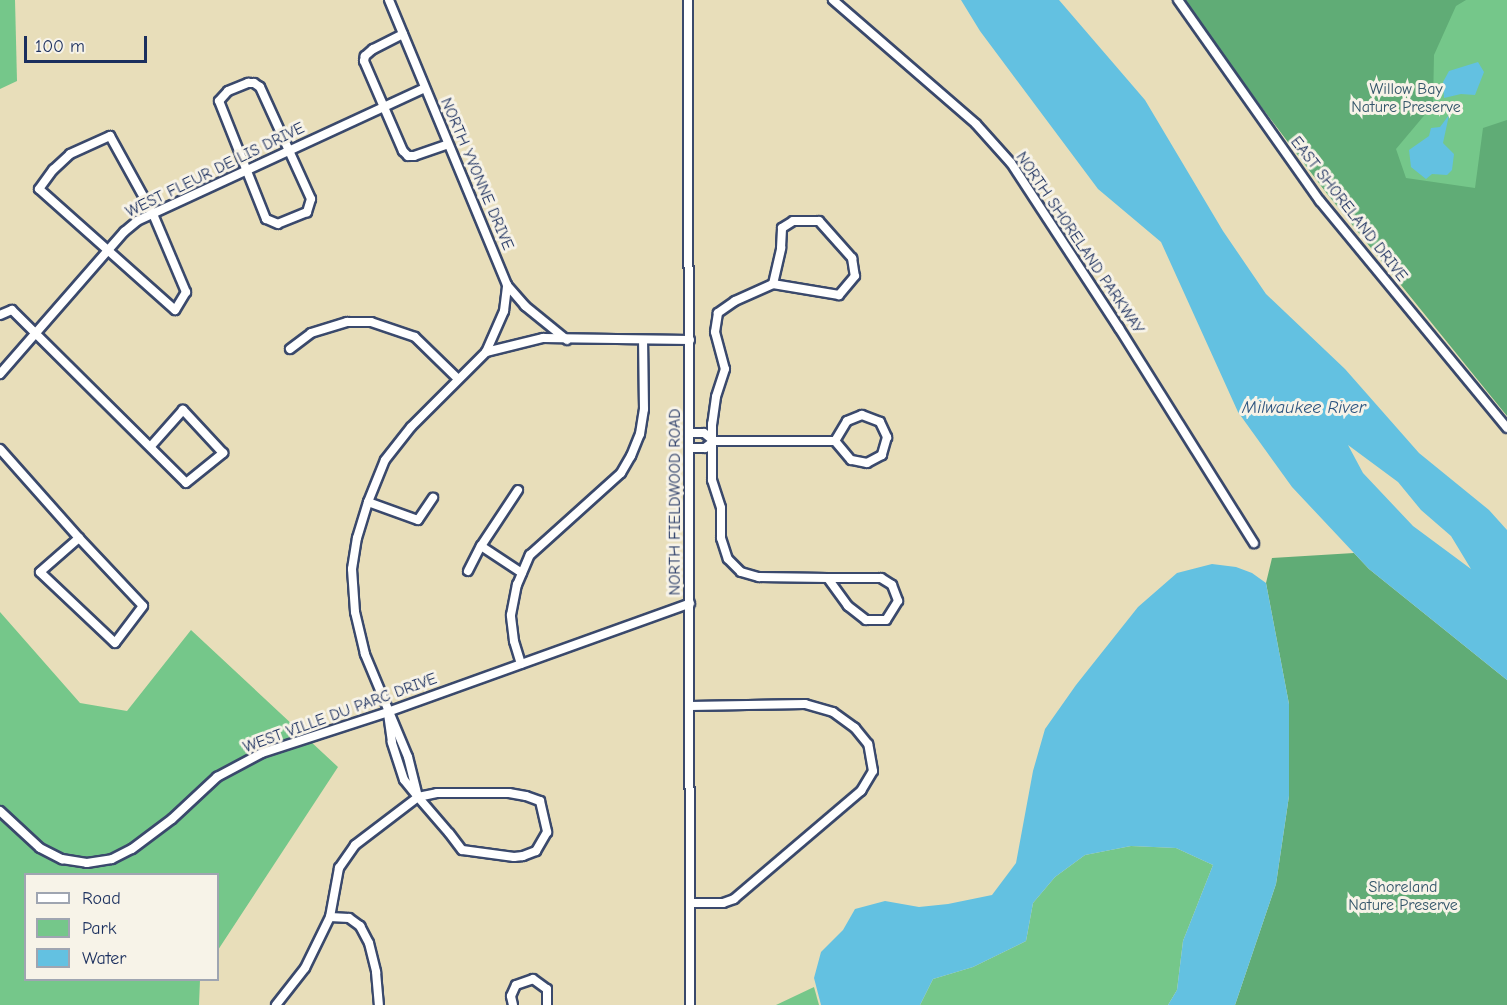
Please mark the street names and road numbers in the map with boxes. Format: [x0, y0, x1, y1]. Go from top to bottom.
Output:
street label: NORTH YVONNE DRIVE [436, 95, 518, 253]
street label: WEST FLEUR DE LIS DRIVE [123, 118, 307, 222]
street label: EAST SHORELAND DRIVE [1286, 133, 1412, 285]
street label: NORTH SHORELAND PARKWAY [1012, 148, 1148, 338]
street label: NORTH FIELDWOOD ROAD [665, 409, 685, 595]
street label: WEST VILLE DU PARC DRIVE [241, 669, 439, 757]

